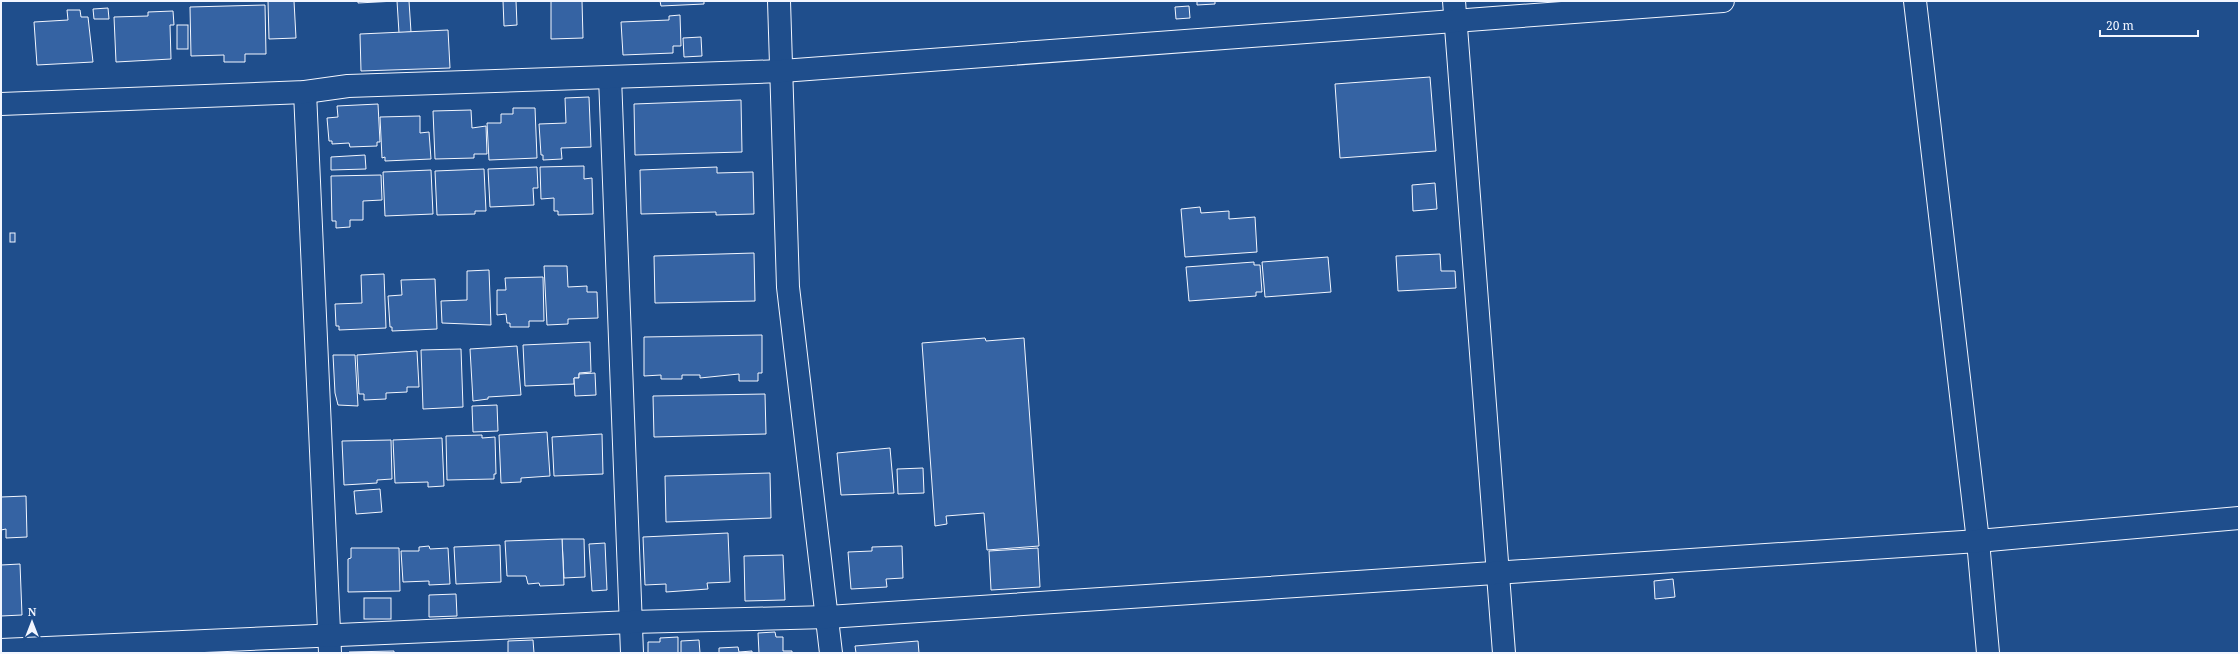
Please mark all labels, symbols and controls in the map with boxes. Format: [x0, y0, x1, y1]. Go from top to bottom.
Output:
scale bar [2100, 12, 2198, 38]
text: 20 m [2106, 17, 2134, 34]
north arrow [12, 602, 52, 642]
text: N [28, 604, 37, 619]

